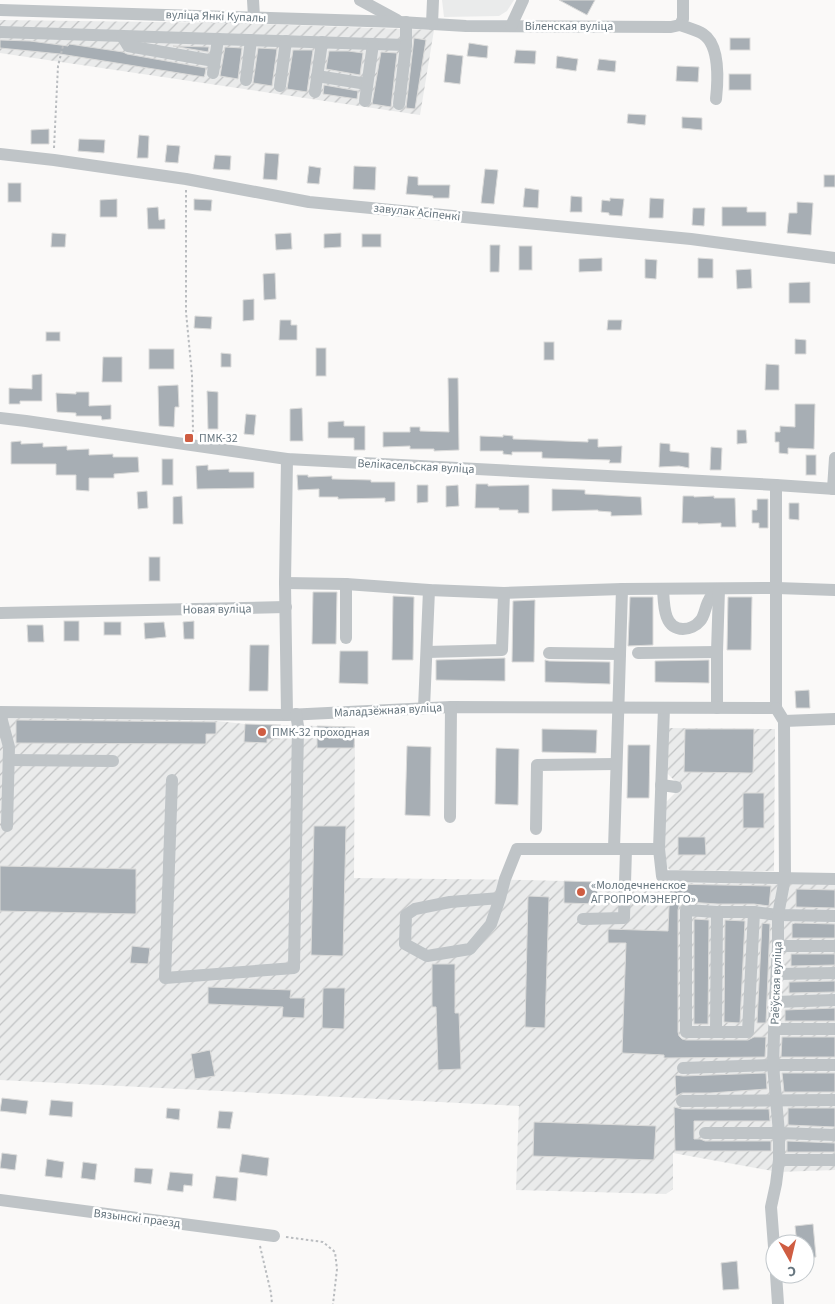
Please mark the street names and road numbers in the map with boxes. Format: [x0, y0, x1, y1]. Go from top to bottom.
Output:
street label: вуліца Янкі Купалы [165, 6, 267, 27]
street label: Віленская вуліца [525, 18, 613, 35]
street label: завулак Асіпенкі [373, 199, 461, 226]
street label: Велікасельская вуліца [357, 455, 475, 478]
street label: Новая вуліца [182, 600, 252, 619]
street label: Маладзёжная вуліца [334, 699, 443, 722]
street label: Раёўская вуліца [767, 941, 786, 1025]
street label: Вязынскі праезд [93, 1205, 182, 1232]

